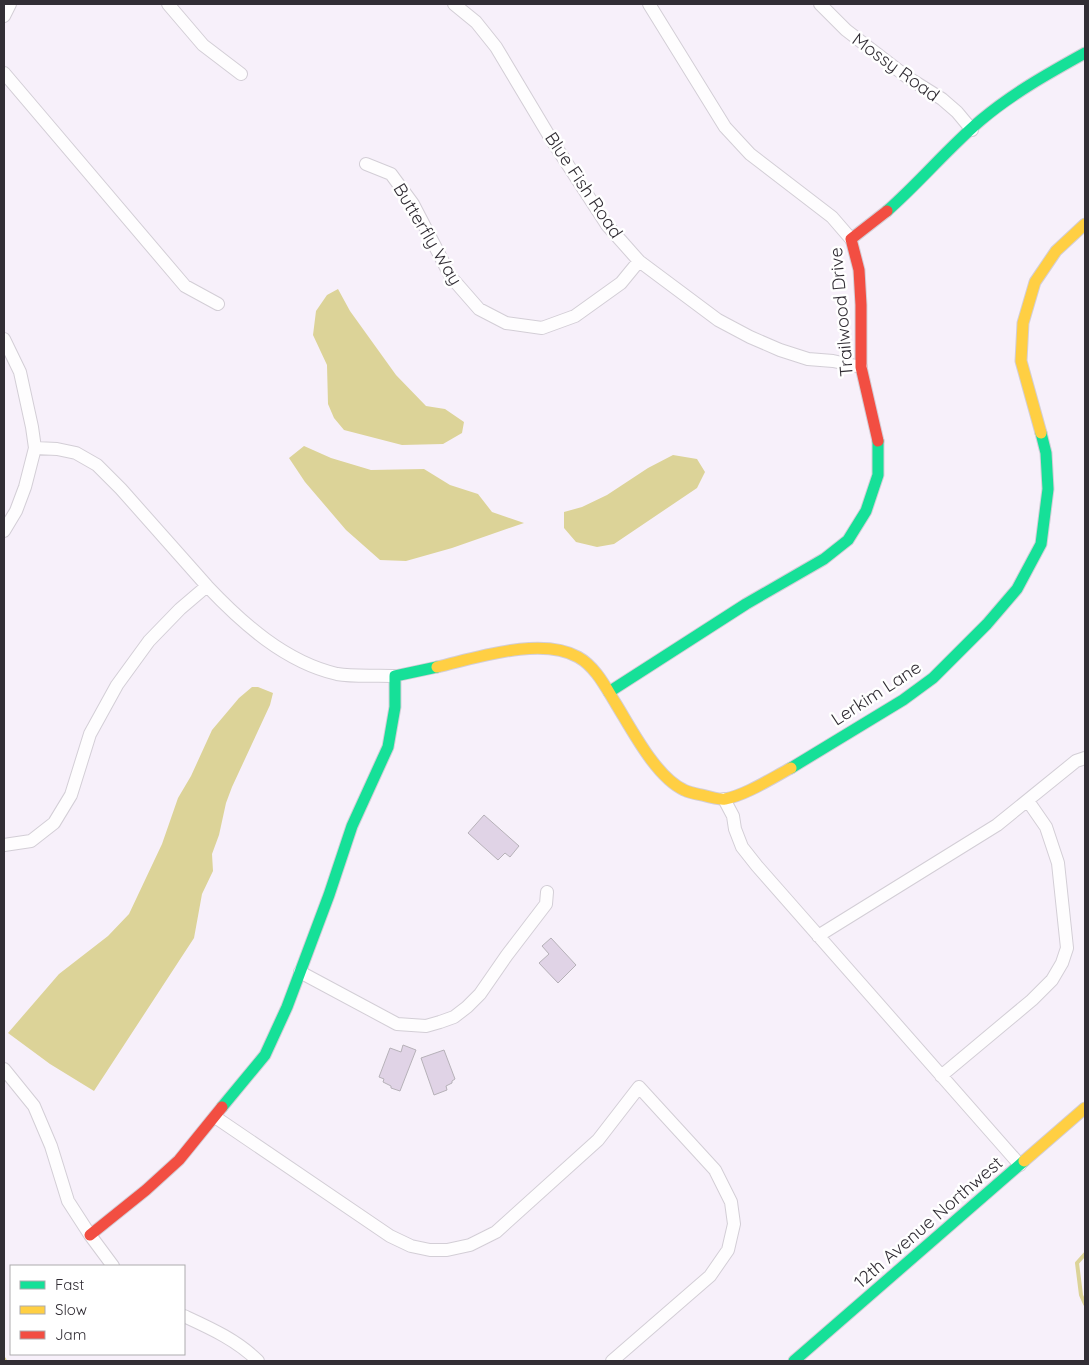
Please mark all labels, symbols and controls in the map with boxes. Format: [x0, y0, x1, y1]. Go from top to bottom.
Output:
street label: Mossy Road [848, 28, 944, 106]
street label: Blue Fish Road [540, 127, 628, 243]
street label: Butterfly Way [388, 179, 468, 289]
street label: Trailwood Drive [824, 246, 858, 378]
street label: Lerkim Lane [827, 655, 925, 731]
street label: 12th Avenue Northwest [849, 1151, 1007, 1293]
legend [10, 1265, 185, 1355]
text: Fast [55, 1275, 84, 1294]
text: Slow [55, 1300, 87, 1319]
text: Jam [55, 1325, 86, 1344]

